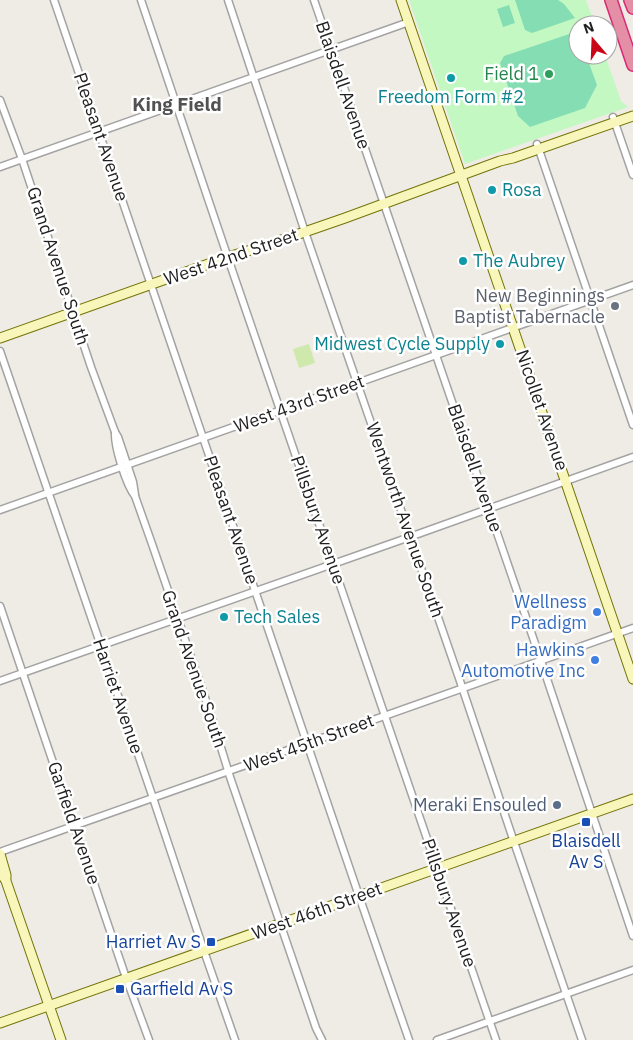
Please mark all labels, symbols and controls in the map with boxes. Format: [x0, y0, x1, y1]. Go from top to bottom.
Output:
north arrow [568, 15, 618, 65]
street label: Blaisdell Avenue [311, 18, 376, 152]
text: N [581, 18, 596, 38]
place label: Field 1 [484, 62, 539, 85]
marker: Field 1 [543, 68, 555, 80]
street label: Pleasant Avenue [69, 69, 134, 204]
marker: Freedom Form #2 [445, 72, 457, 84]
place label: Freedom Form #2 [378, 85, 524, 108]
district label: King Field [132, 92, 222, 116]
place label: Rosa [502, 178, 542, 201]
street label: Grand Avenue South [22, 184, 95, 348]
marker: Rosa [486, 184, 498, 196]
street label: West 42nd Street [161, 223, 301, 290]
place label: The Aubrey [473, 249, 565, 272]
marker: The Aubrey [457, 255, 469, 267]
place label: New Beginnings Baptist Tabernacle [454, 284, 605, 328]
marker: New Beginnings Baptist Tabernacle [609, 300, 621, 312]
place label: Midwest Cycle Supply [314, 332, 490, 355]
marker: Midwest Cycle Supply [494, 338, 506, 350]
street label: Nicollet Avenue [511, 346, 574, 473]
street label: West 43rd Street [231, 369, 367, 438]
street label: Blaisdell Avenue [443, 401, 508, 535]
street label: Wentworth Avenue South [361, 419, 450, 621]
street label: Pleasant Avenue [199, 452, 264, 587]
street label: Pillsbury Avenue [286, 452, 351, 587]
street label: Grand Avenue South [157, 587, 232, 751]
place label: Wellness Paradigm [510, 590, 587, 634]
place label: Tech Sales [234, 605, 320, 628]
marker: Wellness Paradigm [591, 606, 603, 618]
marker: Tech Sales [218, 611, 230, 623]
street label: Harriet Avenue [88, 635, 149, 757]
place label: Hawkins Automotive Inc [461, 638, 585, 682]
marker: Hawkins Automotive Inc [589, 654, 601, 666]
street label: West 45th Street [241, 708, 377, 777]
street label: Garfield Avenue [43, 758, 106, 887]
place label: Meraki Ensouled [413, 793, 547, 816]
marker: Meraki Ensouled [551, 799, 563, 811]
marker: Blaisdell Av S [580, 816, 592, 828]
place label: Blaisdell Av S [551, 829, 621, 873]
street label: Pillsbury Avenue [417, 835, 482, 970]
street label: West 46th Street [249, 876, 385, 945]
place label: Harriet Av S [106, 930, 201, 953]
marker: Harriet Av S [205, 936, 217, 948]
place label: Garfield Av S [130, 977, 233, 1000]
marker: Garfield Av S [114, 983, 126, 995]

